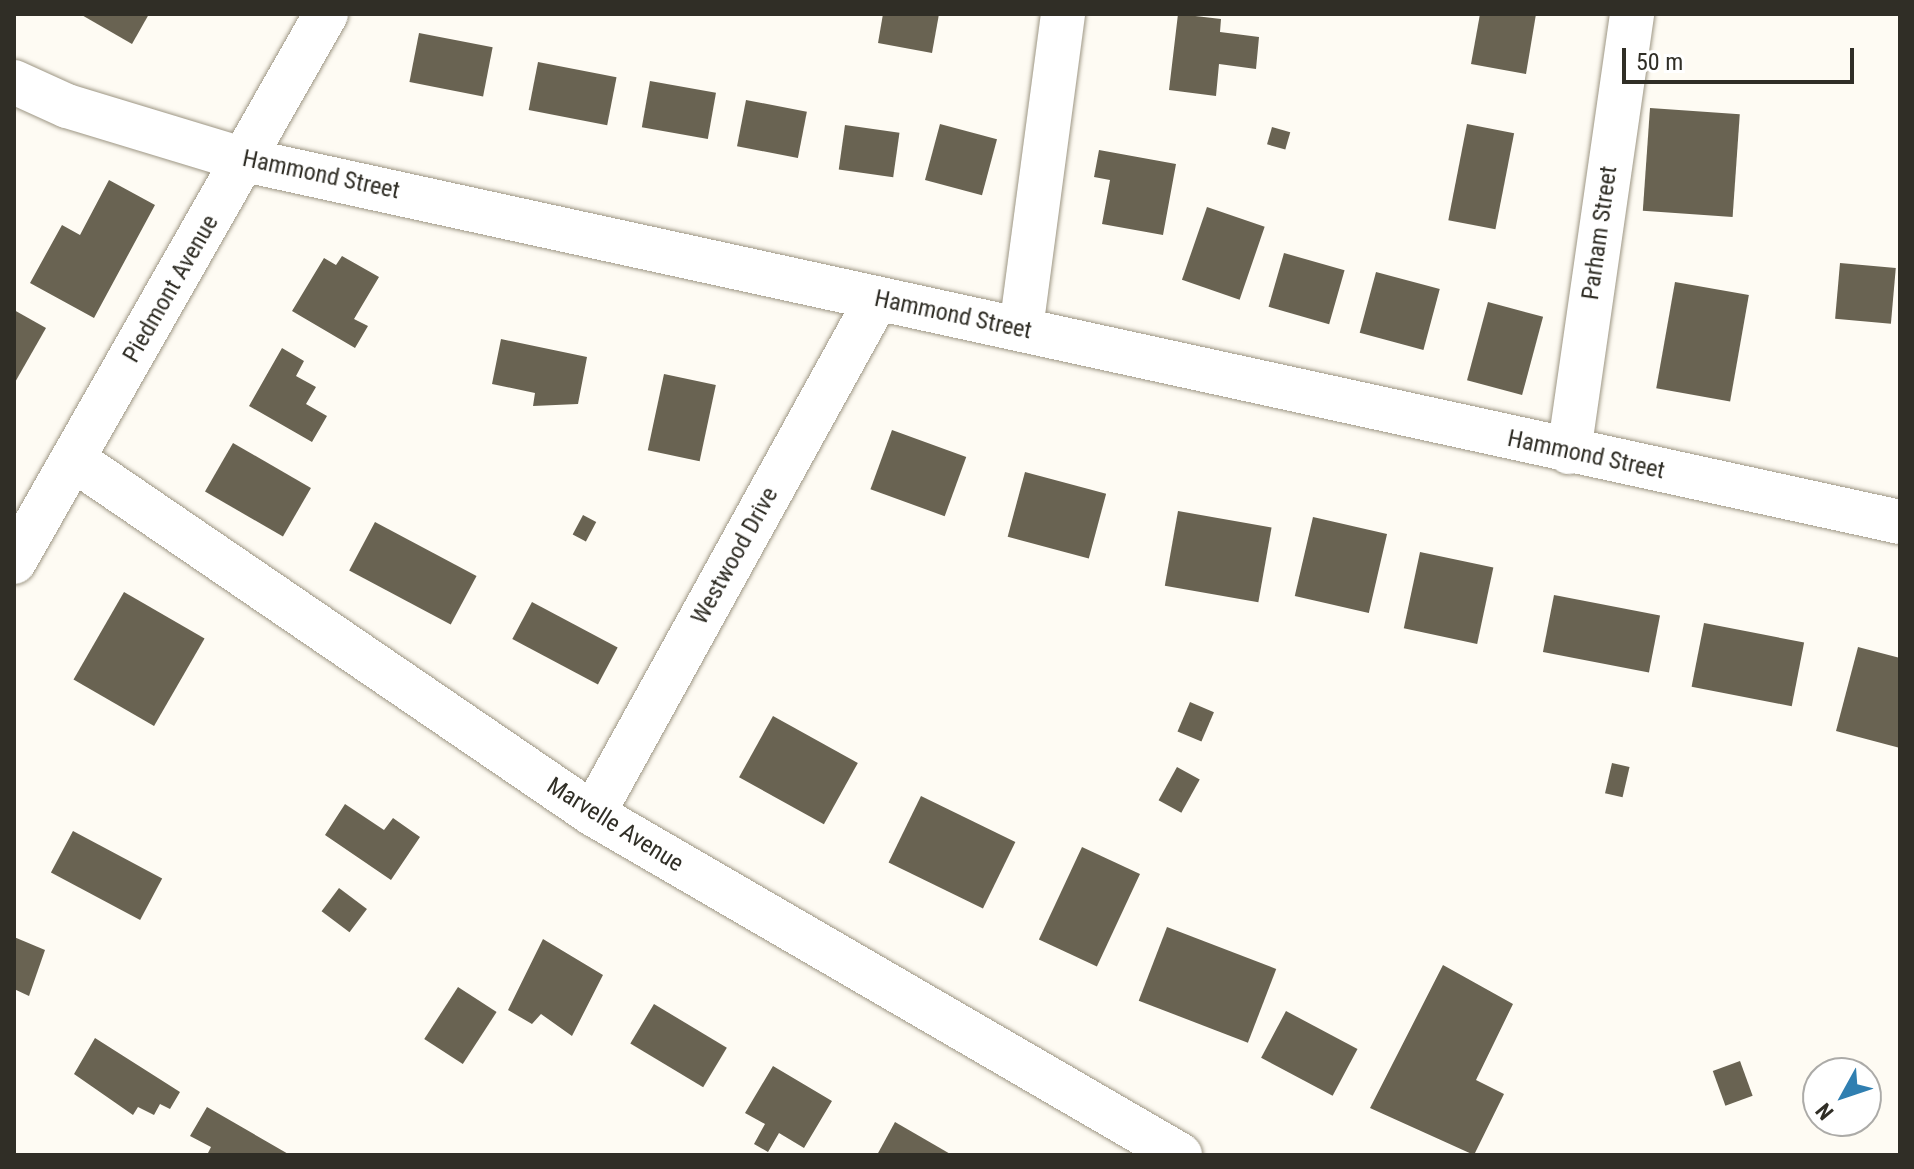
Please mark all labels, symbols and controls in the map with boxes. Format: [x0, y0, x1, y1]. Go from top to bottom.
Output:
scale bar [1626, 32, 1858, 82]
text: 50 m [1636, 48, 1683, 76]
street label: Hammond Street [240, 144, 402, 206]
street label: Parham Street [1576, 164, 1624, 302]
street label: Piedmont Avenue [117, 210, 225, 368]
street label: Hammond Street [872, 284, 1034, 346]
street label: Hammond Street [1505, 424, 1667, 486]
street label: Westwood Drive [686, 482, 784, 630]
street label: Marvelle Avenue [541, 772, 689, 878]
north arrow [1802, 1057, 1882, 1137]
text: N [1811, 1098, 1839, 1125]

